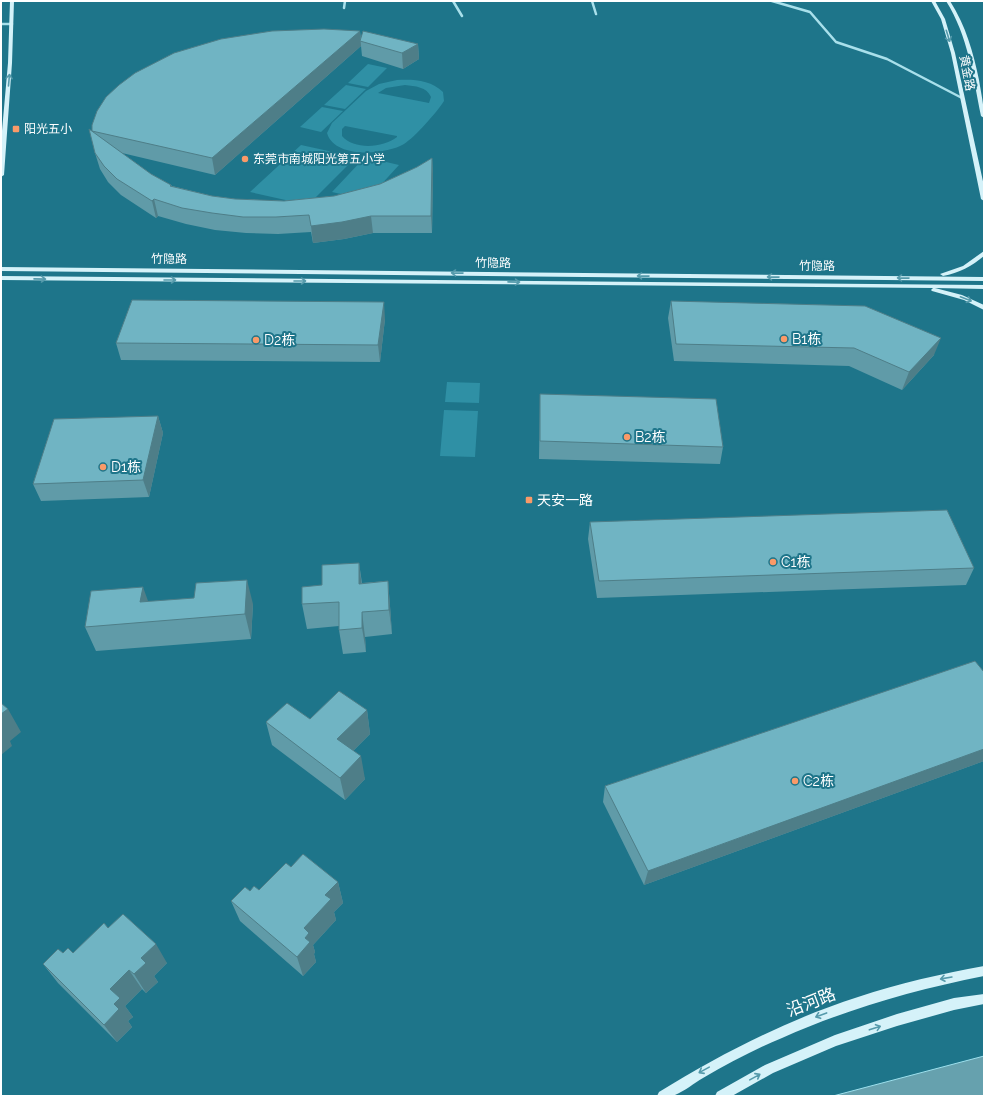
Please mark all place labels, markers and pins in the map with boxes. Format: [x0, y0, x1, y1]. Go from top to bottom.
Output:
place label: 阳光五小 [24, 122, 72, 136]
marker: 阳光五小 [11, 124, 21, 134]
place label: 东莞市南城阳光第五小学 [253, 152, 385, 166]
marker: 东莞市南城阳光第五小学 [240, 154, 250, 164]
place label: B1栋 [792, 331, 821, 347]
place label: D2栋 [264, 332, 295, 348]
marker: B1栋 [779, 334, 789, 344]
marker: D2栋 [251, 335, 261, 345]
place label: B2栋 [635, 429, 666, 445]
marker: B2栋 [622, 432, 632, 442]
place label: D1栋 [111, 459, 141, 475]
marker: D1栋 [98, 462, 108, 472]
place label: 天安一路 [537, 492, 593, 508]
marker: 天安一路 [524, 495, 534, 505]
place label: C1栋 [781, 554, 811, 570]
marker: C1栋 [768, 557, 778, 567]
place label: C2栋 [803, 773, 834, 789]
marker: C2栋 [790, 776, 800, 786]

